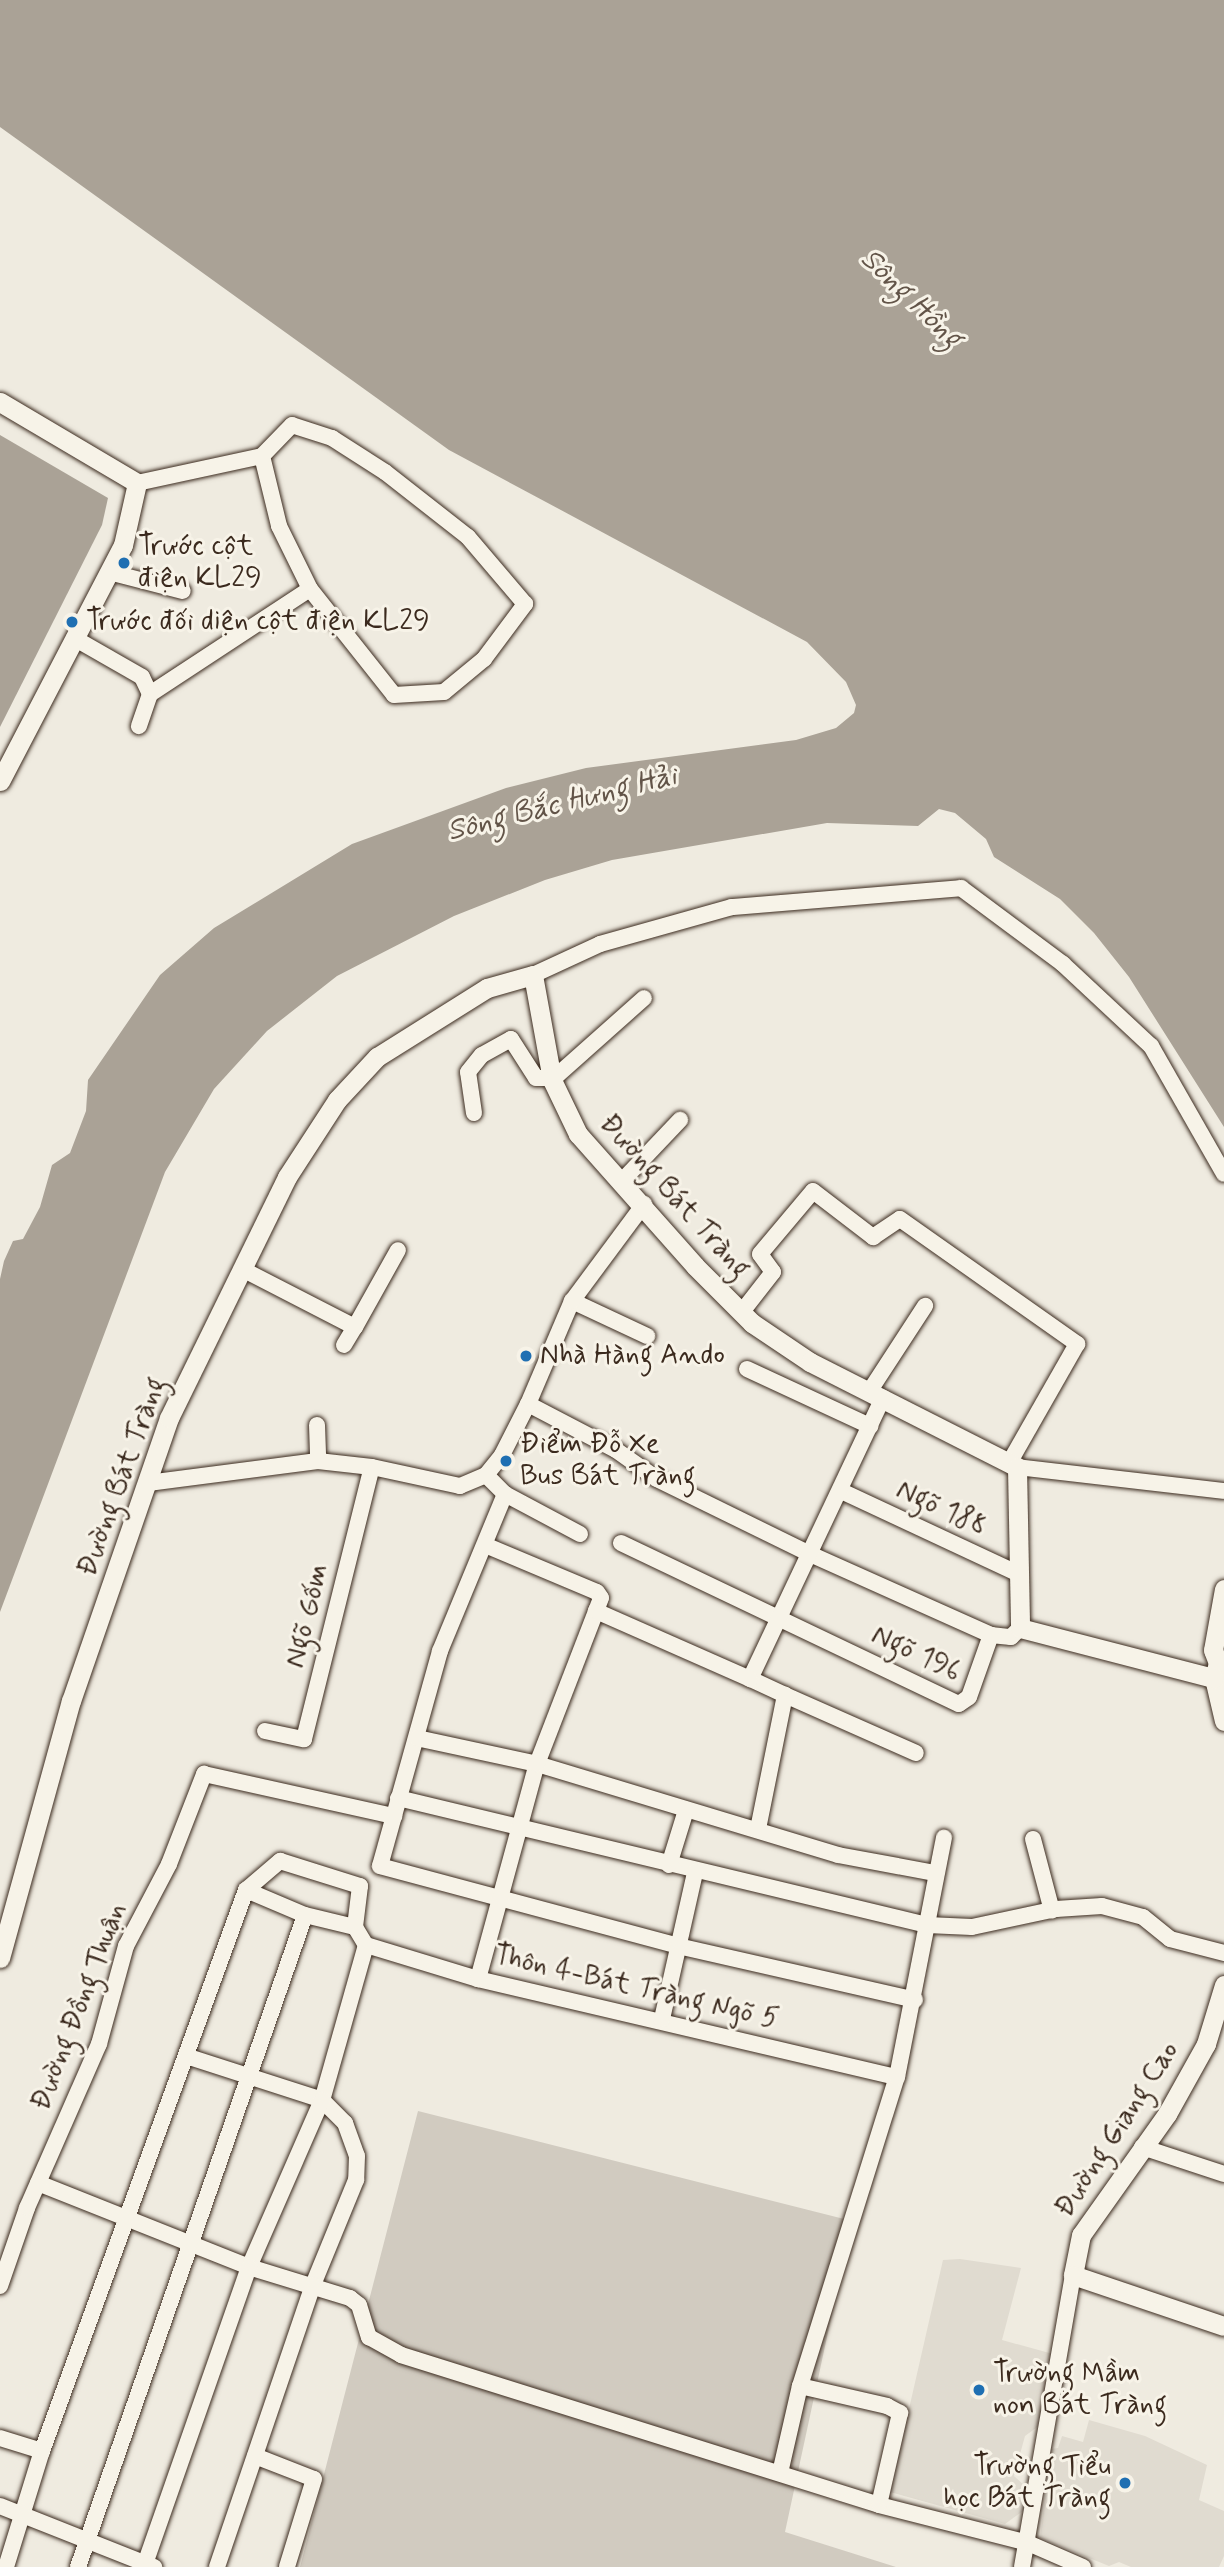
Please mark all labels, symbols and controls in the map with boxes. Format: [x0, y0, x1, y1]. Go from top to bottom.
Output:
water label: Sông Hồng [852, 242, 970, 356]
place label: Trước cột điện KL29 [138, 530, 260, 596]
marker: Trước cột điện KL29 [116, 555, 132, 571]
place label: Trước đối diện cột điện KL29 [86, 605, 425, 639]
marker: Trước đối diện cột điện KL29 [64, 614, 80, 630]
water label: Sông Bắc Hưng Hải [443, 758, 681, 850]
street label: Đường Bát Tràng [593, 1110, 755, 1284]
place label: Nhà Hàng Ando [540, 1339, 718, 1373]
marker: Nhà Hàng Ando [518, 1348, 534, 1364]
street label: Đường Bát Tràng [72, 1375, 174, 1579]
place label: Điểm Đỗ Xe Bus Bát Tràng [520, 1428, 691, 1494]
marker: Điểm Đỗ Xe Bus Bát Tràng [498, 1453, 514, 1469]
street label: Ngõ 188 [891, 1474, 991, 1544]
street label: Ngõ Gốm [279, 1561, 337, 1671]
street label: Ngõ 196 [866, 1619, 966, 1689]
street label: Đường Đồng Thuận [25, 1899, 135, 2115]
street label: Thôn 4-Bát Tràng Ngõ 5 [492, 1939, 780, 2037]
street label: Đường Giang Cao [1048, 2035, 1188, 2225]
place label: Trường Mầm non Bát Tràng [993, 2357, 1162, 2423]
marker: Trường Mầm non Bát Tràng [971, 2382, 987, 2398]
place label: Trường Tiểu học Bát Tràng [947, 2450, 1111, 2516]
marker: Trường Tiểu học Bát Tràng [1117, 2475, 1133, 2491]

